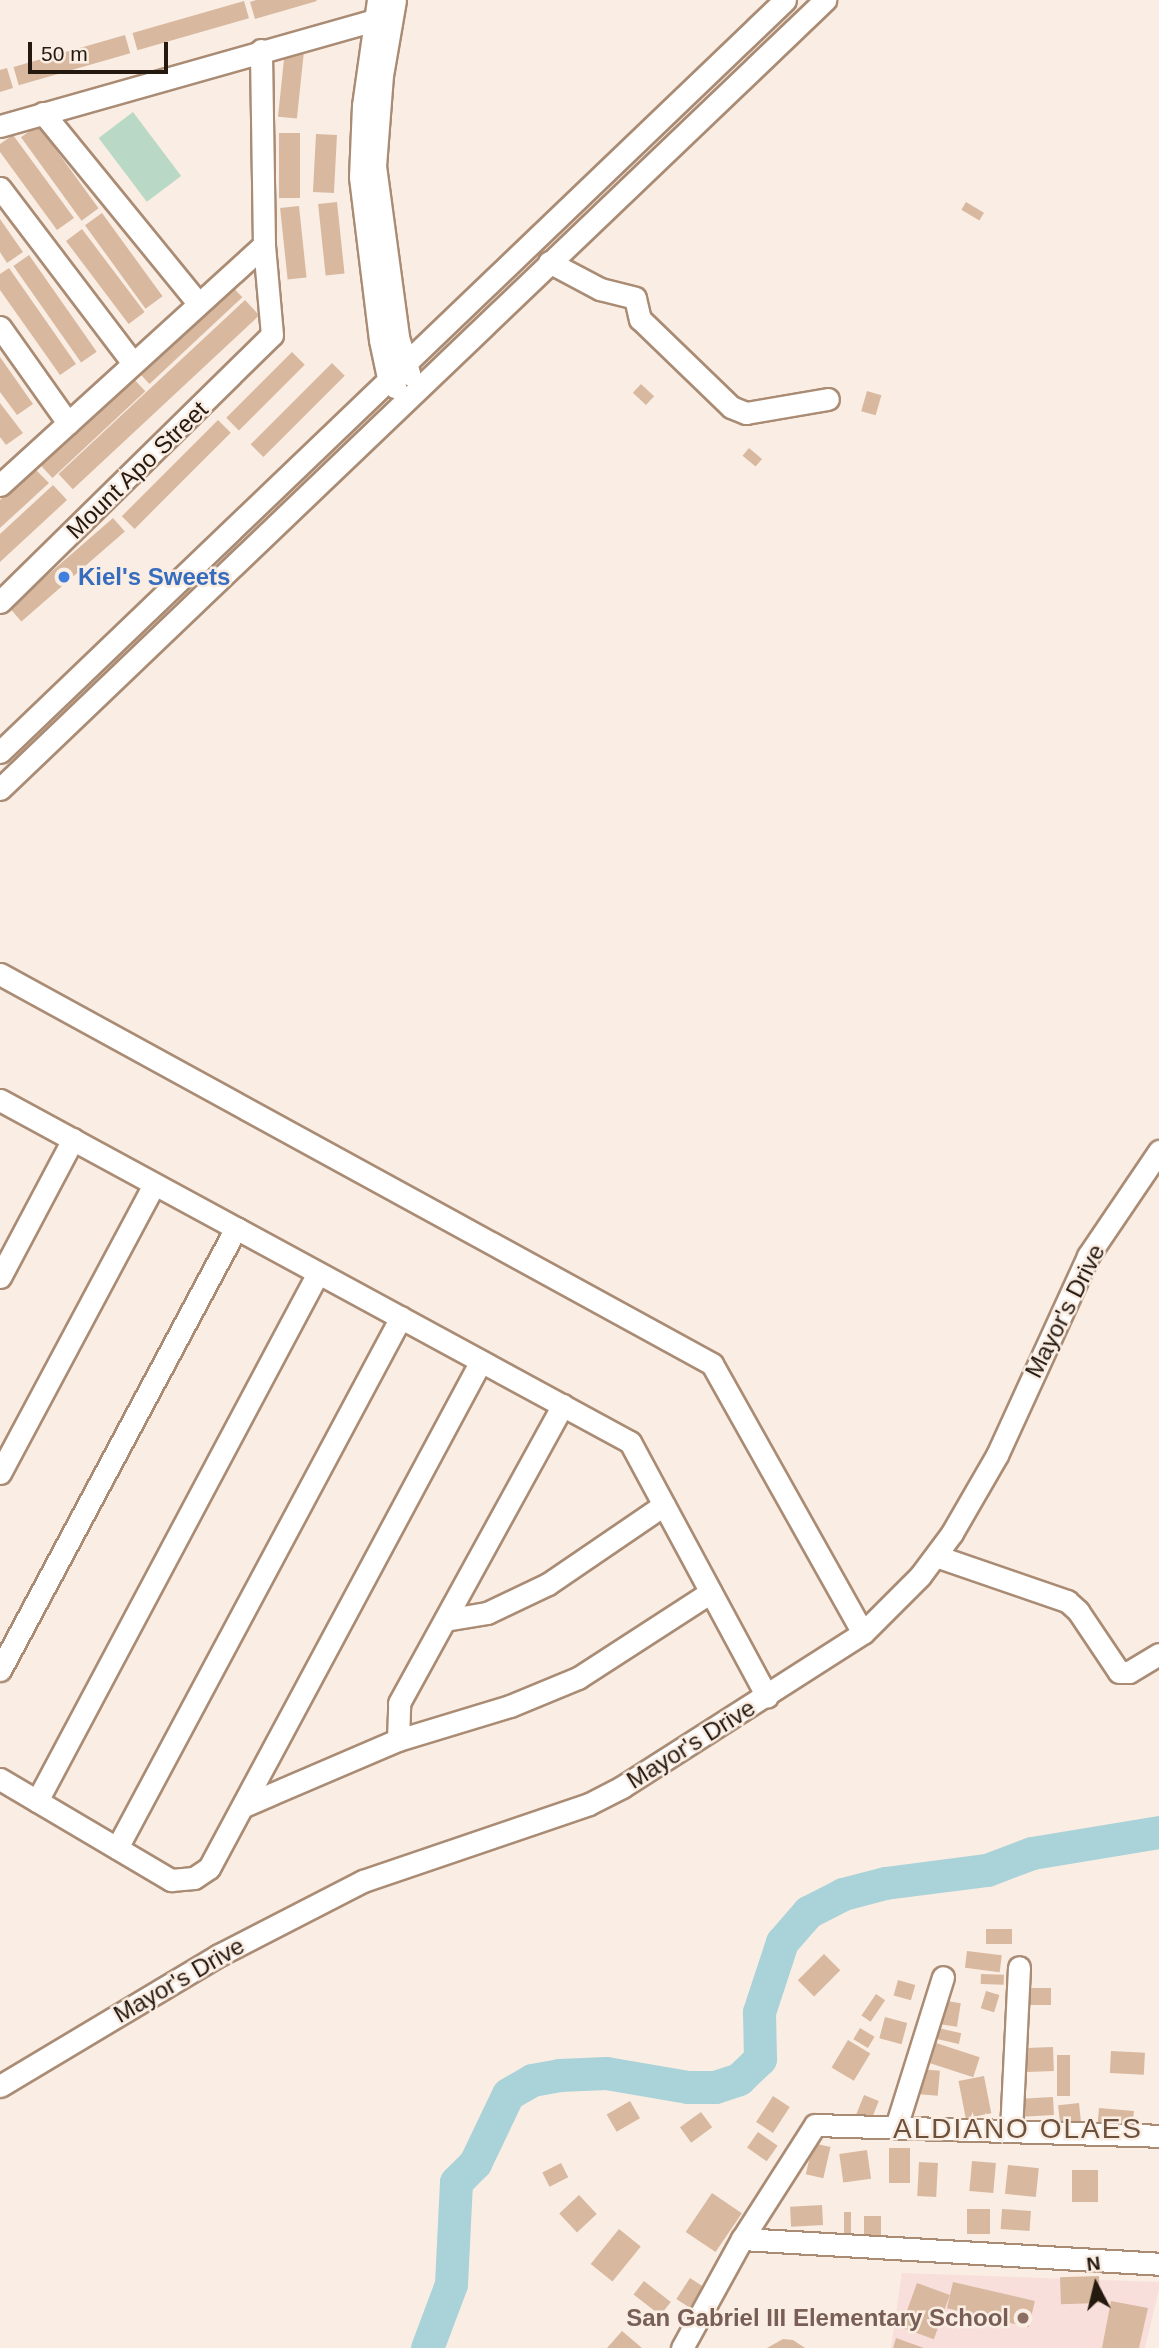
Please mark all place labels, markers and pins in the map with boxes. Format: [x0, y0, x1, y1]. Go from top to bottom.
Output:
place label: Kiel's Sweets [78, 563, 230, 591]
marker: Kiel's Sweets [56, 569, 72, 585]
place label: San Gabriel III Elementary School [626, 2304, 1009, 2332]
marker: San Gabriel III Elementary School [1015, 2310, 1031, 2326]

